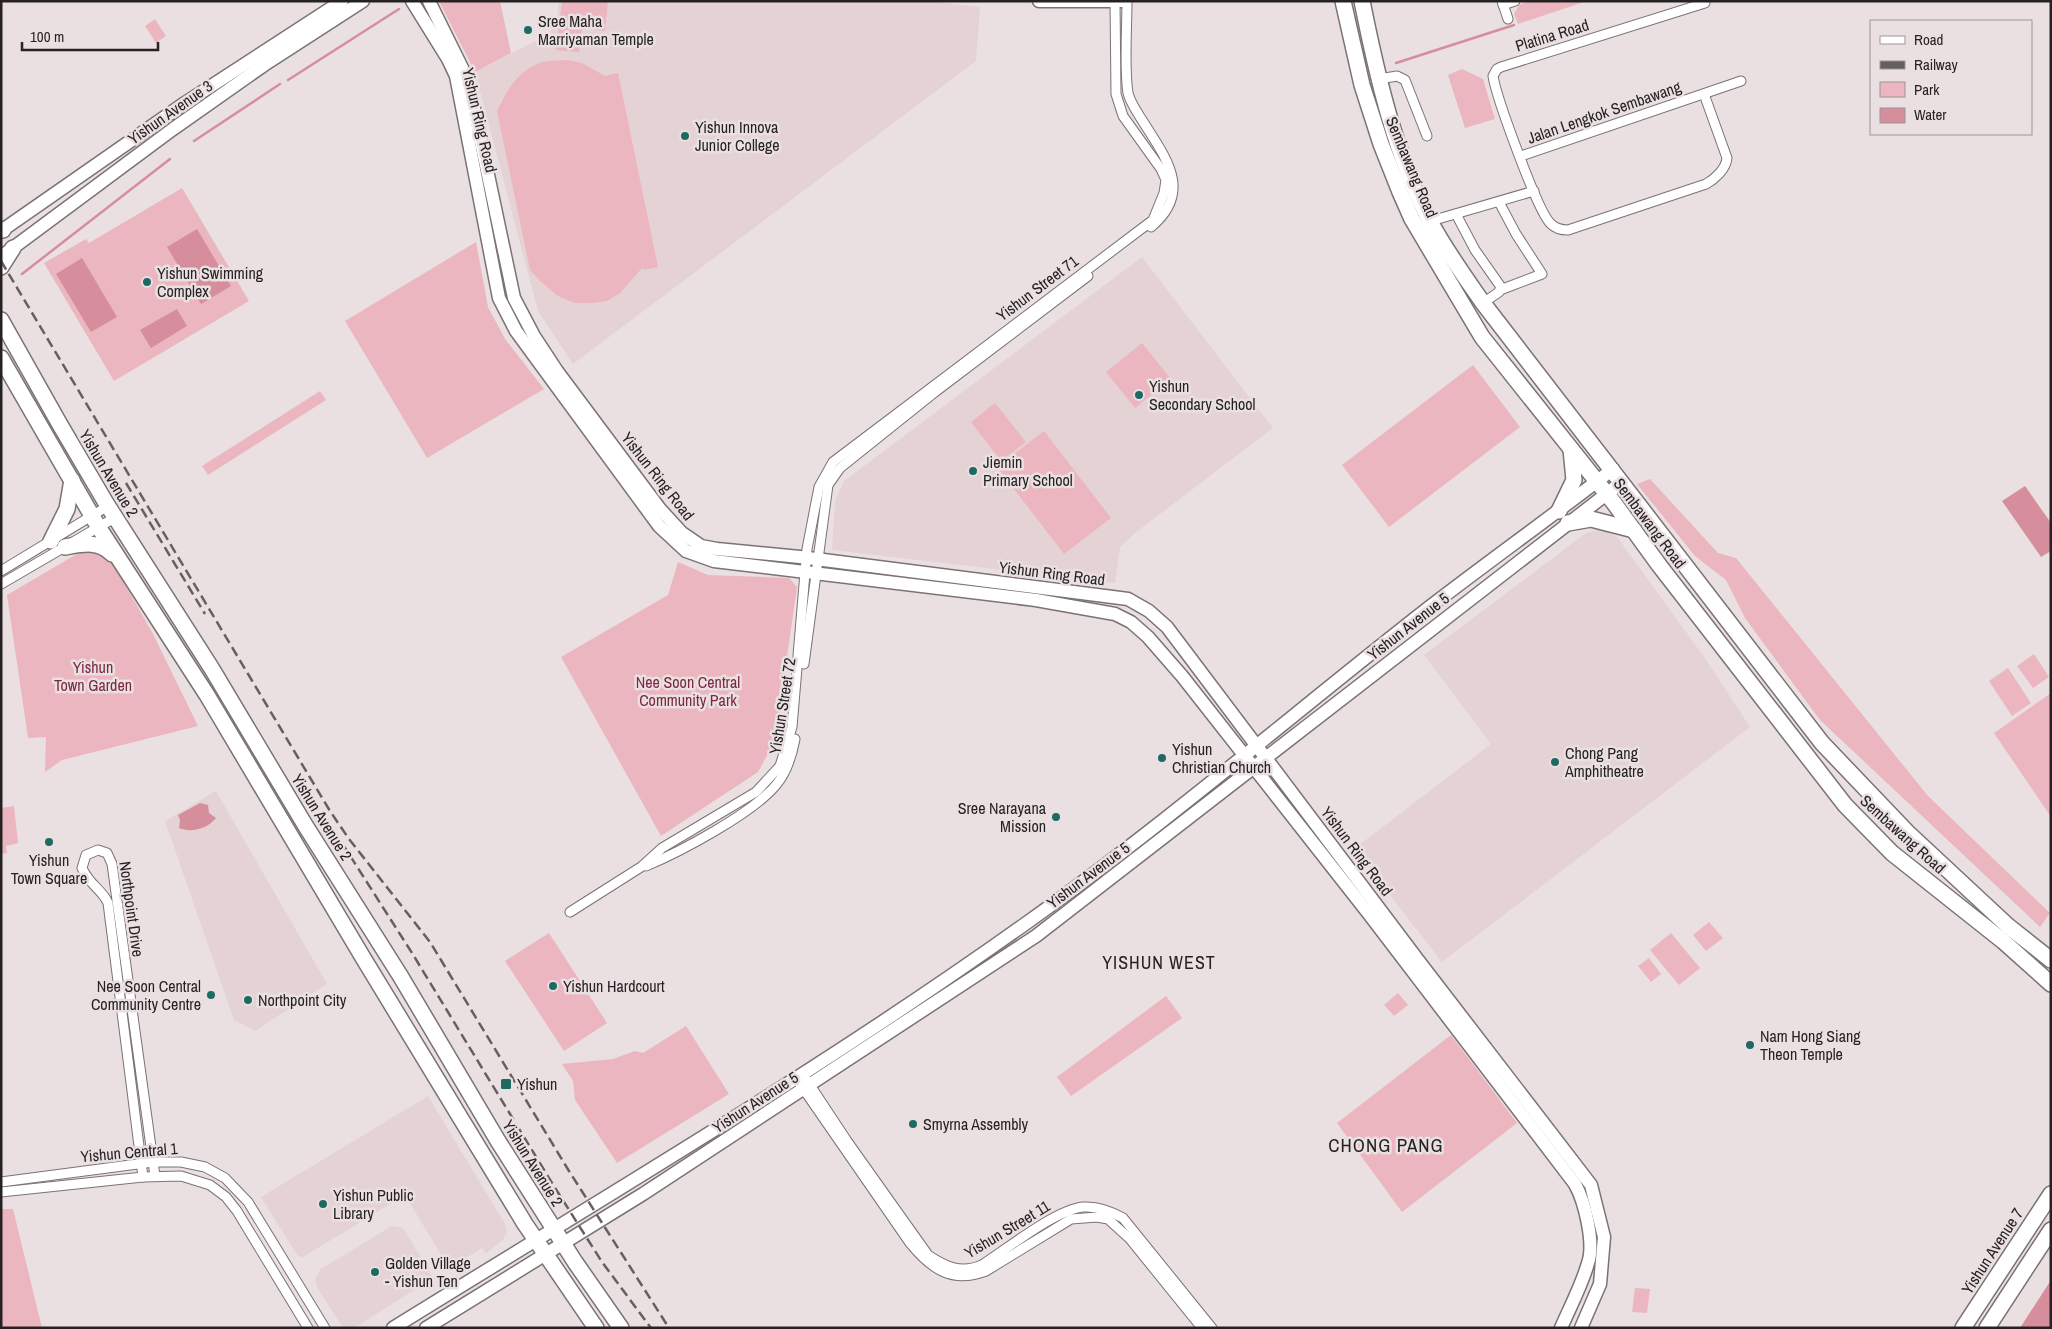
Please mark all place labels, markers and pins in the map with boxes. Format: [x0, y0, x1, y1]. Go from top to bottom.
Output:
place label: Sree Maha Marriyaman Temple [538, 10, 654, 50]
marker: Sree Maha Marriyaman Temple [522, 24, 534, 36]
place label: Yishun Innova Junior College [695, 116, 780, 156]
marker: Yishun Innova Junior College [679, 130, 691, 142]
place label: Yishun Swimming Complex [157, 262, 264, 302]
marker: Yishun Swimming Complex [141, 276, 153, 288]
place label: Yishun Secondary School [1149, 375, 1256, 415]
marker: Yishun Secondary School [1133, 389, 1145, 401]
place label: Jiemin Primary School [983, 451, 1073, 491]
marker: Jiemin Primary School [967, 465, 979, 477]
place label: Yishun Christian Church [1172, 738, 1271, 778]
place label: Chong Pang Amphitheatre [1564, 742, 1644, 782]
marker: Yishun Christian Church [1156, 752, 1168, 764]
marker: Chong Pang Amphitheatre [1549, 756, 1561, 768]
place label: Sree Narayana Mission [958, 797, 1047, 837]
marker: Sree Narayana Mission [1050, 811, 1062, 823]
marker: Yishun Town Square [43, 836, 55, 848]
place label: Yishun Town Square [11, 849, 87, 889]
place label: Nee Soon Central Community Centre [91, 975, 201, 1015]
place label: Yishun Hardcourt [563, 975, 665, 997]
marker: Yishun Hardcourt [547, 980, 559, 992]
marker: Nee Soon Central Community Centre [205, 989, 217, 1001]
place label: Northpoint City [258, 989, 347, 1011]
marker: Northpoint City [242, 994, 254, 1006]
place label: Nam Hong Siang Theon Temple [1760, 1025, 1861, 1065]
marker: Nam Hong Siang Theon Temple [1744, 1039, 1756, 1051]
place label: Yishun [517, 1073, 557, 1095]
marker: Yishun [499, 1077, 513, 1091]
place label: Smyrna Assembly [923, 1113, 1028, 1135]
marker: Smyrna Assembly [907, 1118, 919, 1130]
place label: Yishun Public Library [333, 1184, 414, 1224]
marker: Yishun Public Library [317, 1198, 329, 1210]
place label: Golden Village - Yishun Ten [385, 1252, 471, 1292]
marker: Golden Village - Yishun Ten [369, 1266, 381, 1278]

